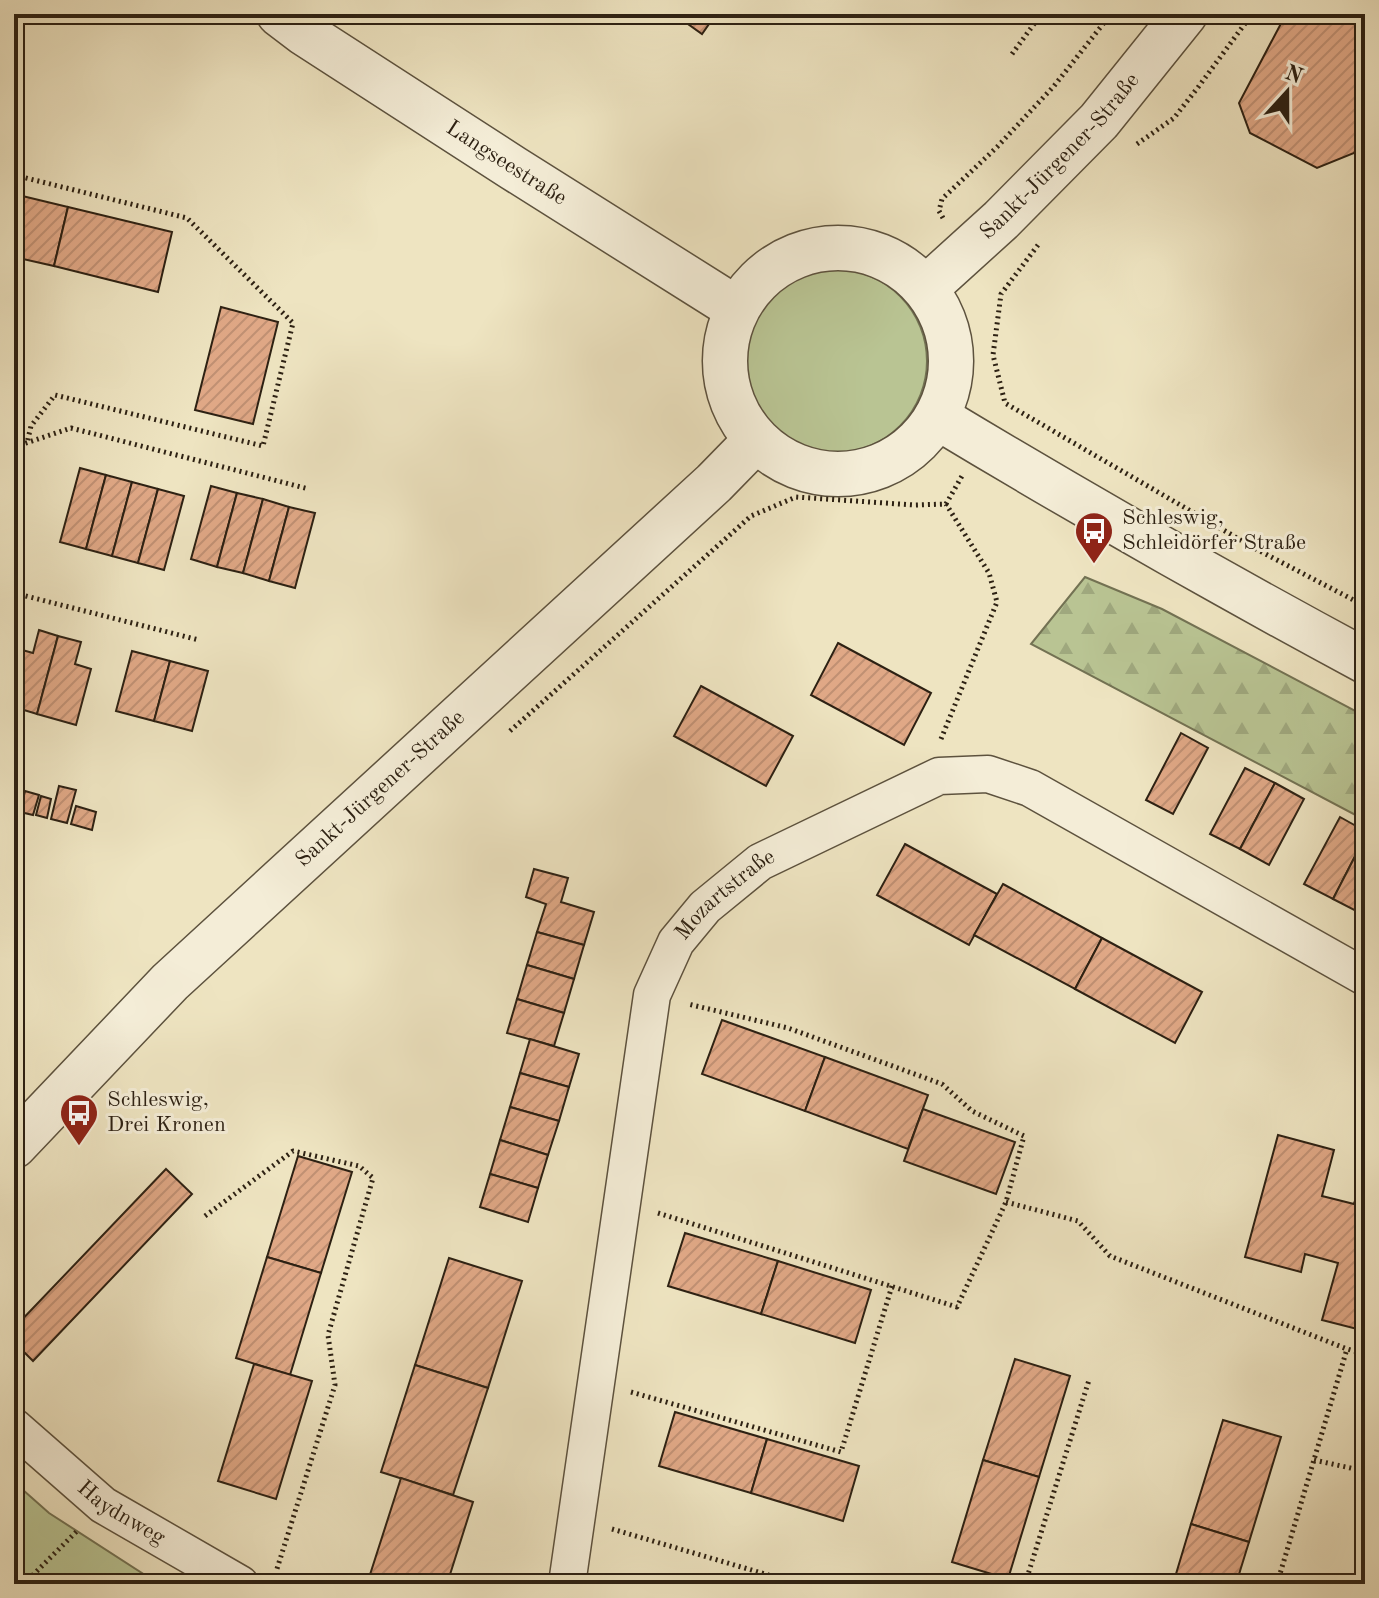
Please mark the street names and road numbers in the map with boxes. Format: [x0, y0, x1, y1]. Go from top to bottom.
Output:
street label: Sankt-Jürgener-Straße [976, 69, 1144, 244]
street label: Langseestraße [442, 117, 570, 210]
street label: Sankt-Jürgener-Straße [292, 706, 469, 872]
street label: Mozartstraße [671, 846, 778, 944]
street label: Haydnweg [73, 1477, 169, 1549]

